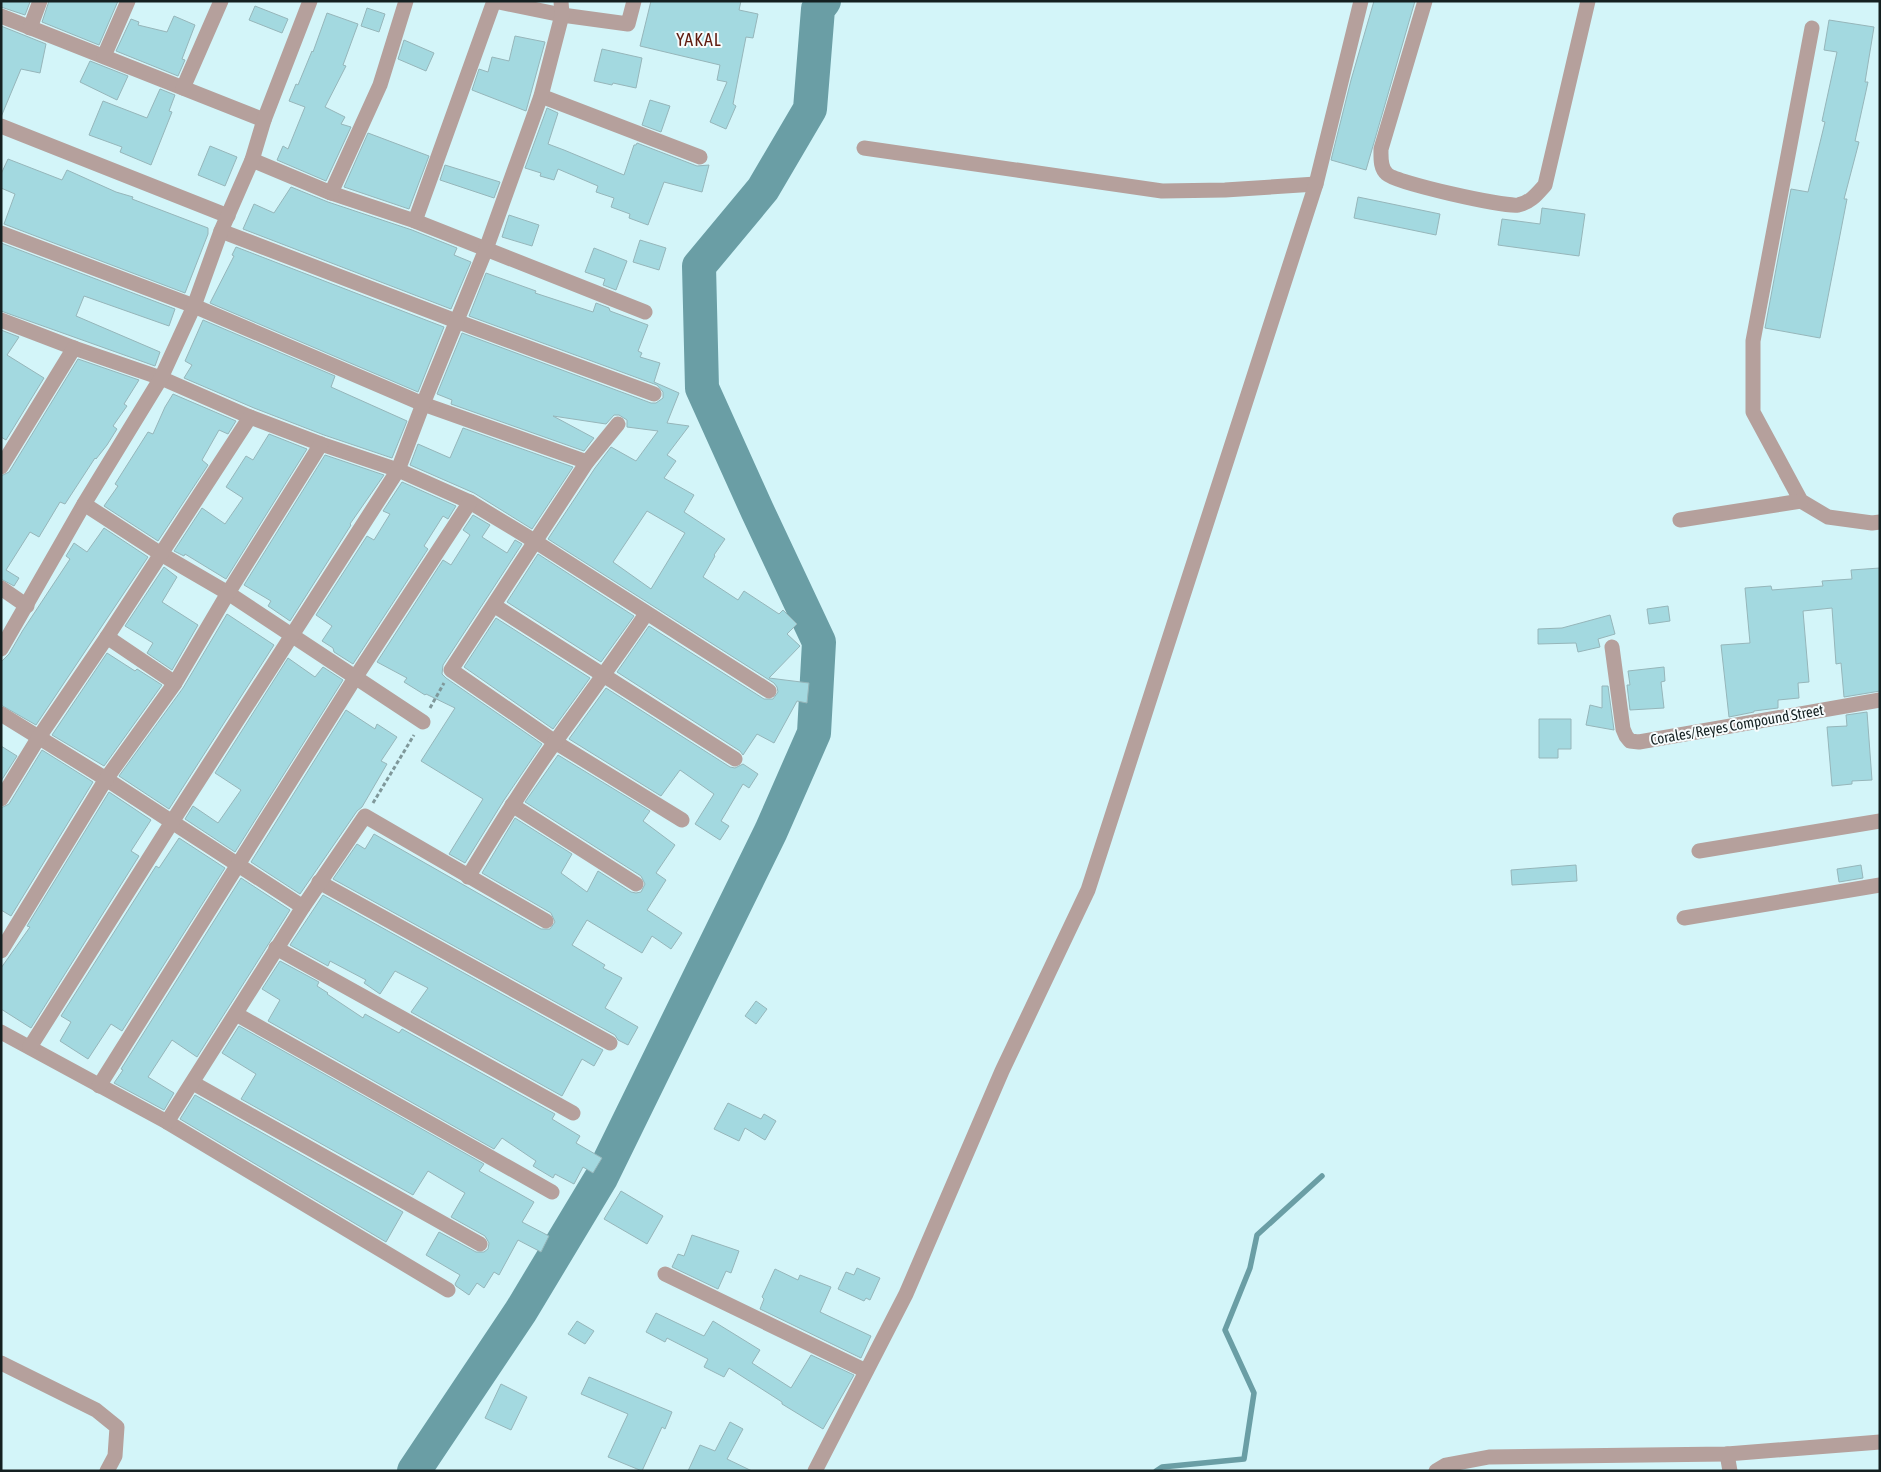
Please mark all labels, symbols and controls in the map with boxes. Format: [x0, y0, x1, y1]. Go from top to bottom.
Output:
district label: YAKAL [676, 29, 722, 50]
street label: Corales/Reyes Compound Street [1649, 701, 1825, 748]

